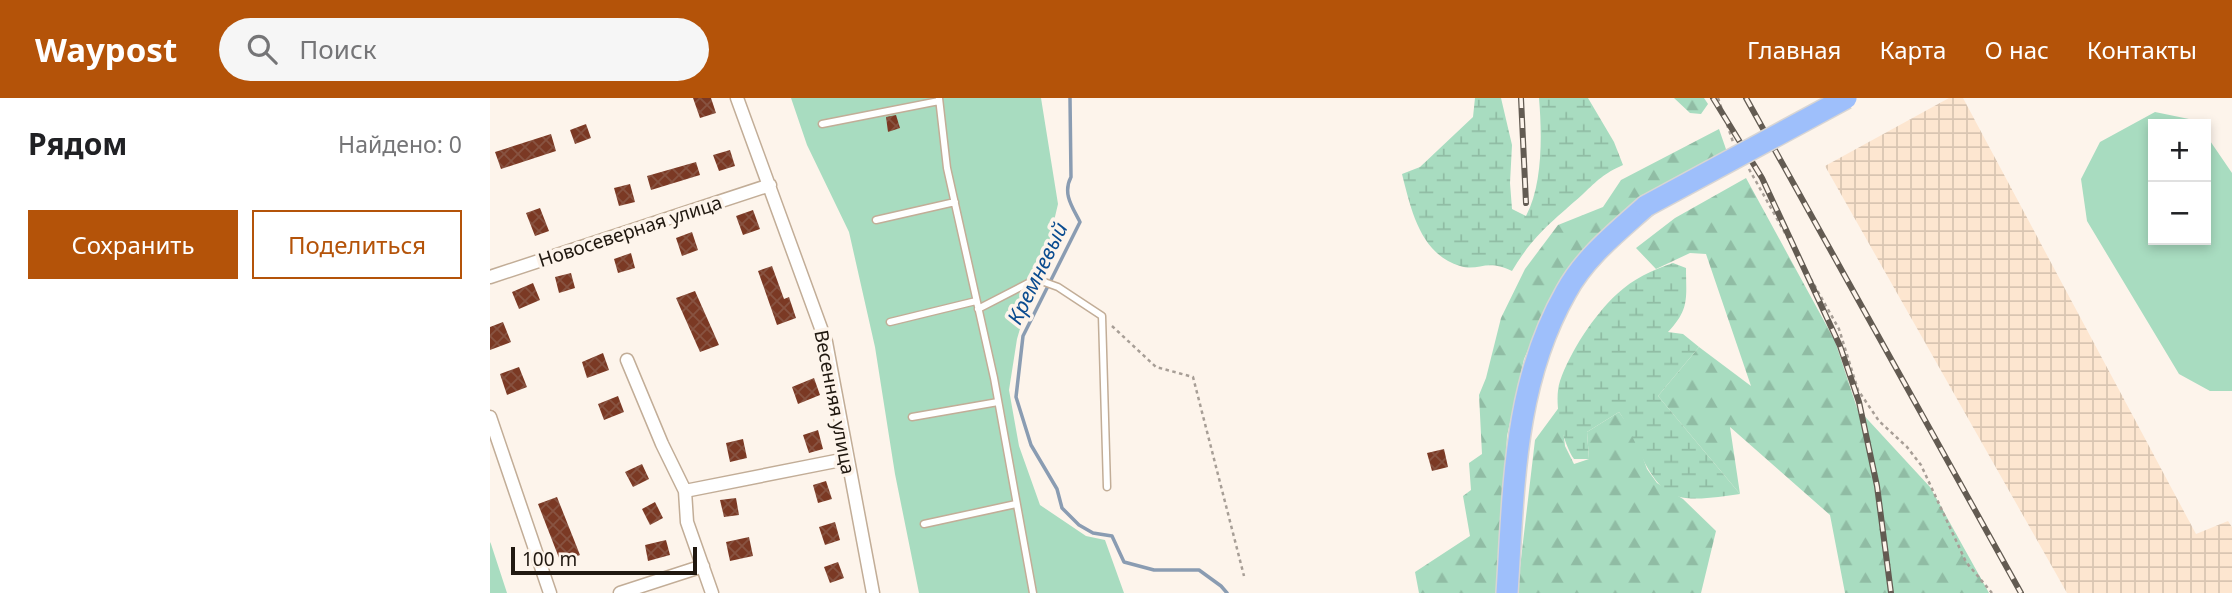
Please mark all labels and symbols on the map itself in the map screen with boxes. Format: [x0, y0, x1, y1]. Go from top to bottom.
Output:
street label: Новосеверная улица [535, 189, 725, 273]
water label: Кремневый [1000, 217, 1074, 329]
street label: Весенняя улица [808, 328, 862, 476]
scale bar [511, 544, 696, 576]

